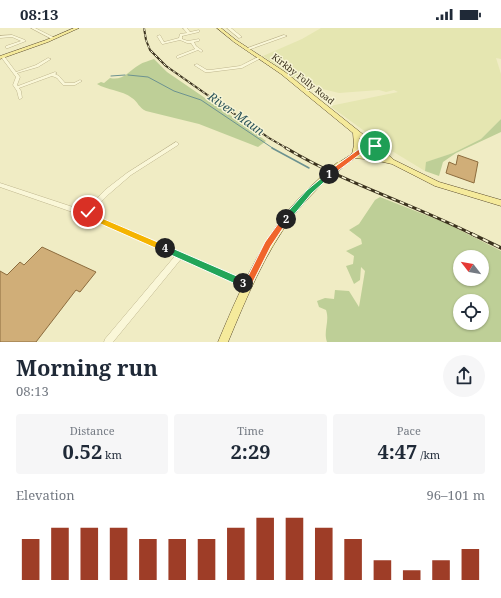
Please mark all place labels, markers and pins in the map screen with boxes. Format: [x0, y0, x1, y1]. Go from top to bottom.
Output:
pin [358, 129, 392, 163]
pin: 1 [319, 164, 339, 184]
pin [71, 195, 105, 229]
pin: 2 [276, 209, 296, 229]
pin: 4 [155, 238, 175, 258]
pin: 3 [233, 273, 253, 293]

